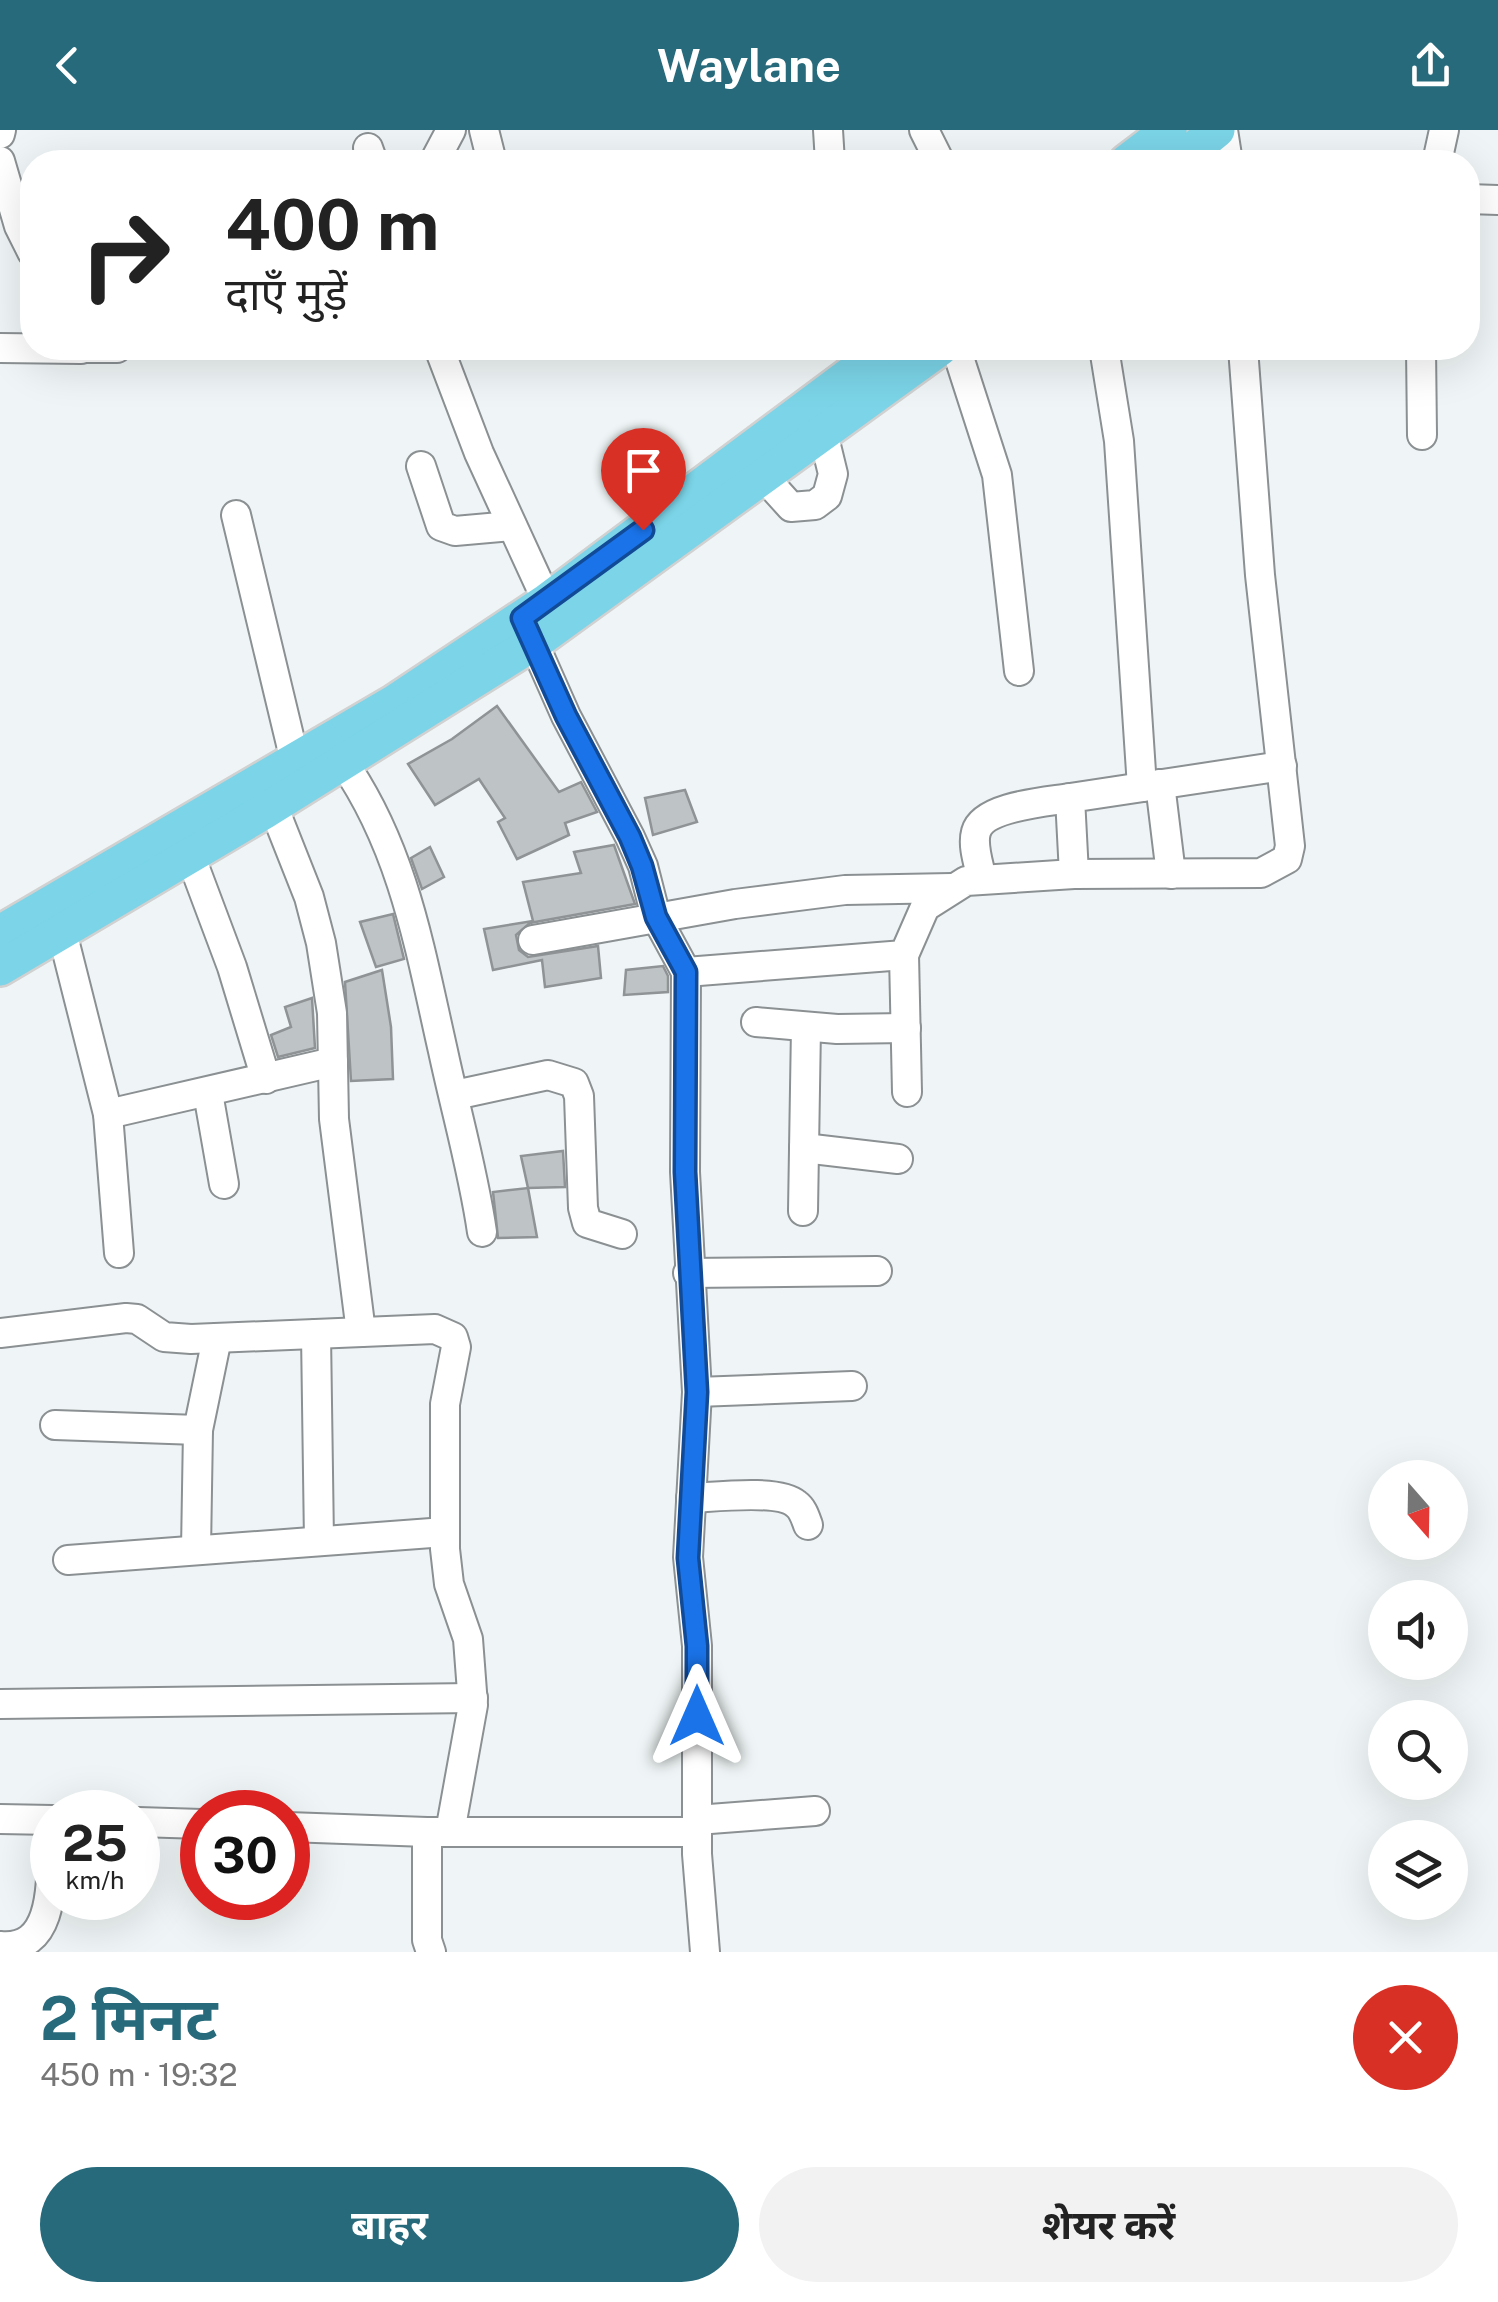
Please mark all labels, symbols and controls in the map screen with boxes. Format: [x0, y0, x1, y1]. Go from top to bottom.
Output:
icon: back [40, 38, 95, 93]
icon: share [1403, 38, 1458, 93]
text: Waylane [657, 39, 841, 92]
text: 400 m [225, 183, 439, 266]
icon: right [60, 190, 190, 320]
text: दाएँ मुड़ें [225, 267, 347, 320]
pin [601, 428, 686, 531]
icon: arrive [616, 443, 671, 498]
north arrow [1368, 1460, 1468, 1560]
map controls [1368, 1460, 1468, 1920]
button: sound [1368, 1580, 1468, 1680]
position arrow [645, 1664, 749, 1768]
button: search [1368, 1700, 1468, 1800]
speed limit sign: 30 [180, 1790, 310, 1920]
text: 25 [62, 1813, 128, 1872]
button: layers [1368, 1820, 1468, 1920]
text: km/h [66, 1865, 124, 1895]
text: 2 मिनट [40, 1983, 218, 2054]
button: close [1353, 1985, 1458, 2090]
text: 450 m · 19:32 [40, 2056, 238, 2093]
button: बाहर [40, 2167, 739, 2282]
button: शेयर करें [759, 2167, 1458, 2282]

